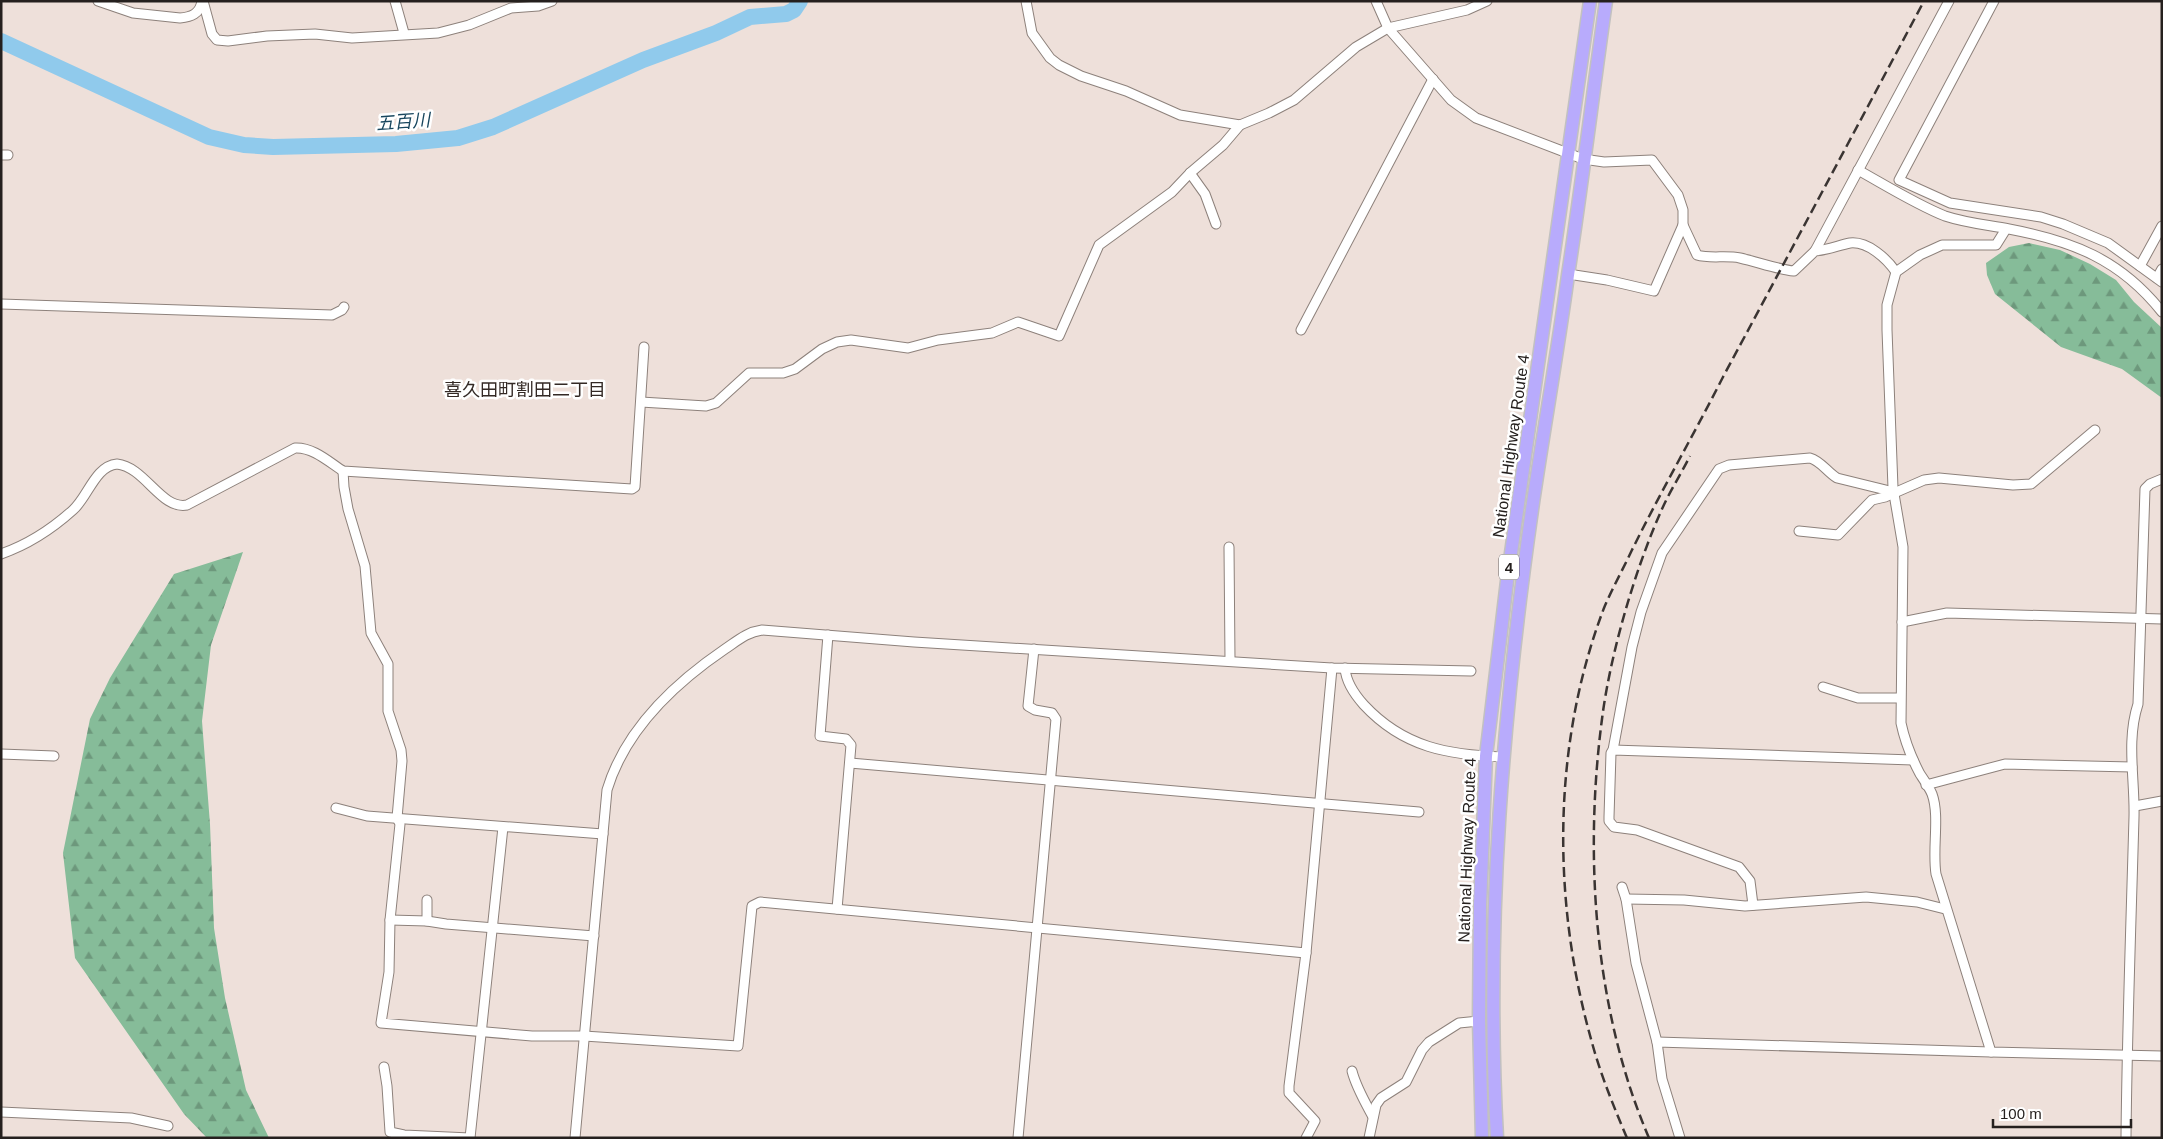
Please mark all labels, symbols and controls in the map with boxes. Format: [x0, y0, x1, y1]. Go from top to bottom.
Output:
water label: 五百川 [375, 110, 433, 134]
street label: National Highway Route 4 [1490, 353, 1532, 539]
district label: 喜久田町割田二丁目 [444, 380, 606, 400]
road number: 4 [1499, 554, 1519, 580]
street label: National Highway Route 4 [1455, 757, 1479, 943]
scale bar [1993, 1096, 2130, 1128]
text: 100 m [2000, 1105, 2042, 1122]

